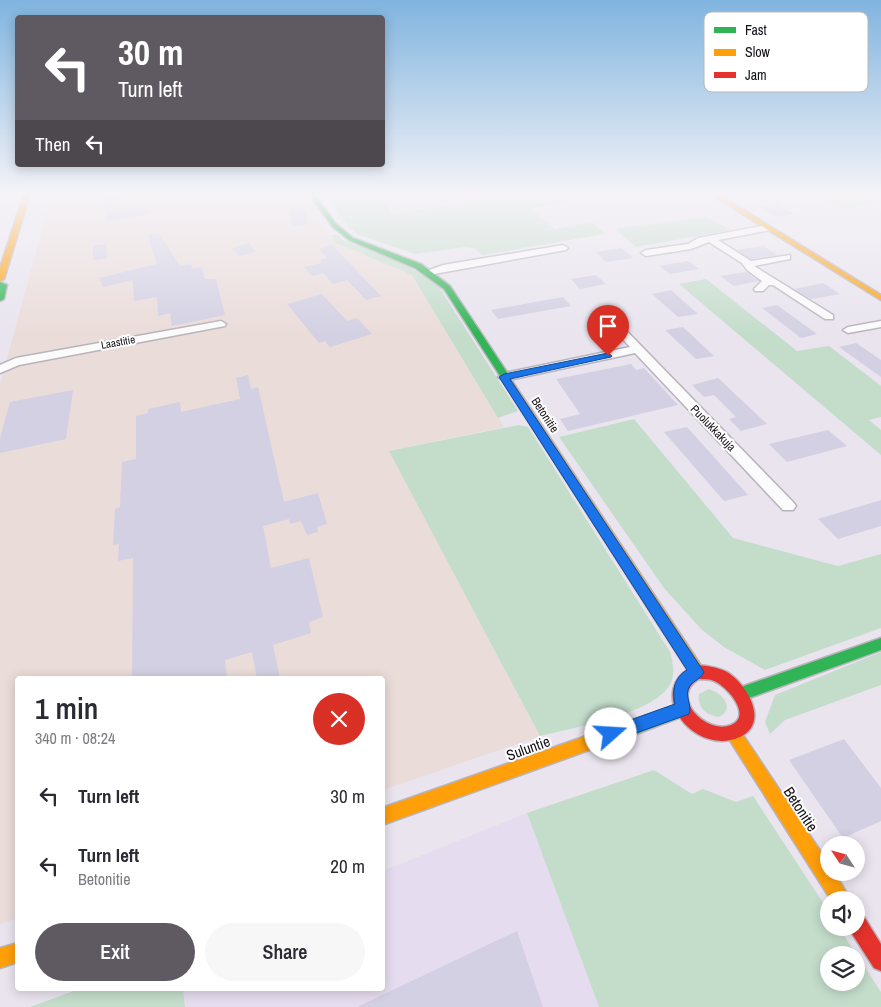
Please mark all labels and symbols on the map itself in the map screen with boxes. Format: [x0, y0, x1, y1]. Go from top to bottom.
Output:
legend [704, 12, 868, 92]
text: Fast [745, 21, 767, 39]
text: Slow [745, 43, 771, 61]
text: Jam [745, 66, 767, 84]
pin [587, 305, 629, 356]
street label: Laastitie [100, 332, 136, 352]
street label: Betonitie [528, 394, 562, 436]
street label: Puolukkakuja [687, 401, 739, 455]
position arrow [584, 707, 636, 759]
street label: Suluntie [503, 730, 553, 766]
street label: Betonitie [779, 783, 823, 836]
north arrow [820, 836, 865, 881]

